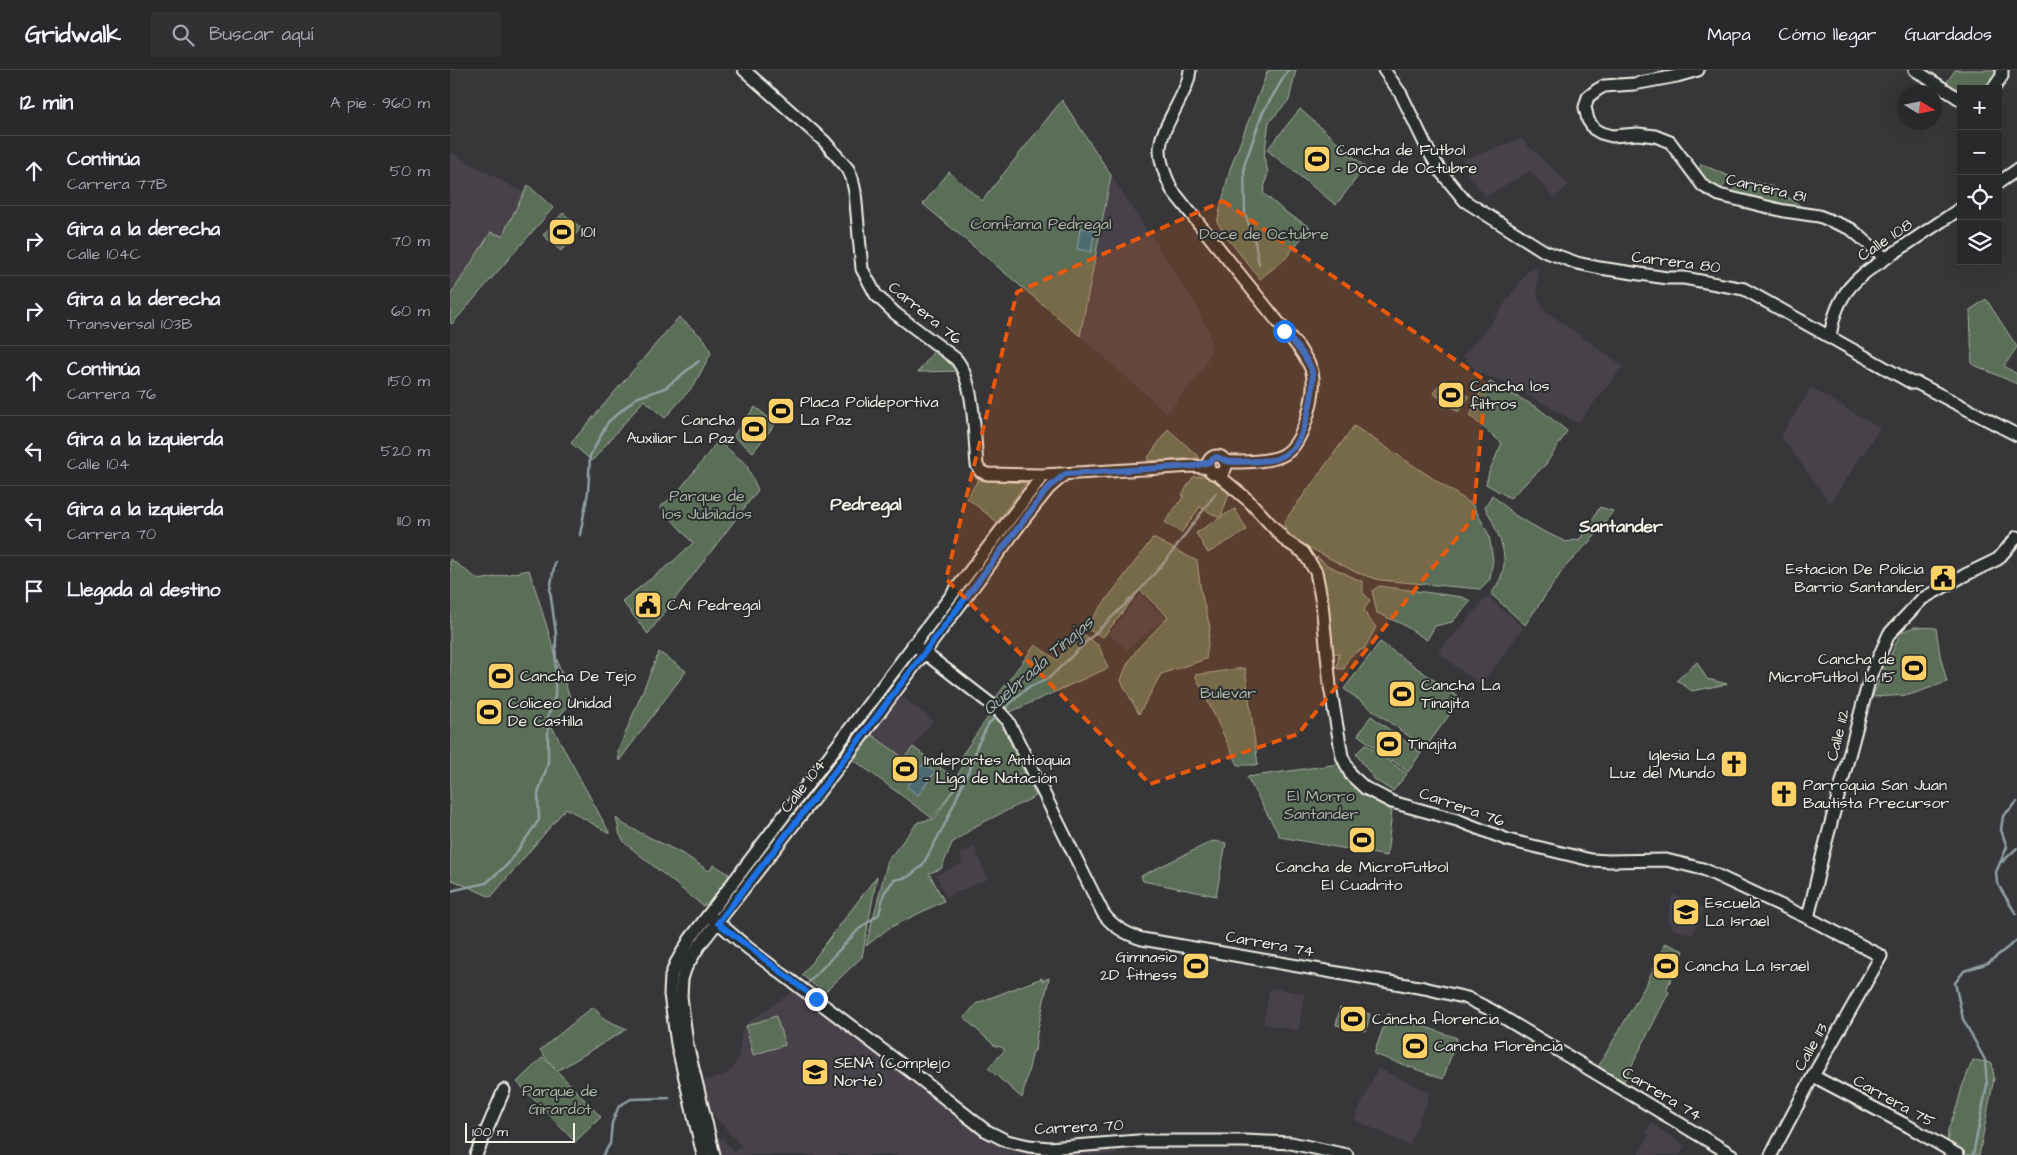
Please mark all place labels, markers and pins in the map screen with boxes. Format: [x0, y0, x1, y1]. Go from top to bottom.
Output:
place label: Cancha de Futbol - Doce de Octubre [1336, 139, 1477, 179]
sports icon: Cancha de Futbol - Doce de Octubre [1302, 144, 1332, 174]
sports icon: 101 [547, 217, 577, 247]
place label: 101 [581, 221, 595, 243]
place label: Cancha los filtros [1470, 375, 1550, 415]
sports icon: Cancha los filtros [1436, 380, 1466, 410]
place label: Placa Polideportiva La Paz [800, 391, 939, 431]
sports icon: Placa Polideportiva La Paz [766, 396, 796, 426]
place label: Cancha Auxiliar La Paz [626, 409, 735, 449]
sports icon: Cancha Auxiliar La Paz [739, 414, 769, 444]
place label: Estacion De Policia Barrio Santander [1786, 558, 1924, 598]
public building icon: Estacion De Policia Barrio Santander [1928, 563, 1958, 593]
public building icon: CAI Pedregal [633, 590, 663, 620]
place label: CAI Pedregal [667, 594, 761, 617]
place label: Cancha de MicroFutbol la 15 [1768, 648, 1896, 688]
sports icon: Cancha de MicroFutbol la 15 [1899, 653, 1929, 683]
sports icon: Cancha De Tejo [486, 661, 516, 691]
place label: Cancha De Tejo [520, 665, 636, 687]
place label: Cancha La Tinajita [1421, 674, 1500, 714]
sports icon: Cancha La Tinajita [1387, 679, 1417, 709]
place label: Coliceo Unidad De Castilla [508, 692, 611, 732]
sports icon: Coliceo Unidad De Castilla [474, 697, 504, 727]
sports icon: Tinajita [1374, 729, 1404, 759]
place label: Tinajita [1408, 733, 1456, 755]
place label: Iglesia La Luz del Mundo [1609, 744, 1715, 784]
place label: Indeportes Antioquia - Liga de Natación [924, 749, 1071, 790]
church icon: Iglesia La Luz del Mundo [1719, 749, 1749, 779]
sports icon: Indeportes Antioquia - Liga de Natación [890, 754, 920, 784]
place label: Parroquia San Juan Bautista Precursor [1803, 774, 1949, 814]
church icon: Parroquia San Juan Bautista Precursor [1769, 779, 1799, 809]
sports icon: Cancha de MicroFutbol El Cuadrito [1347, 825, 1377, 855]
place label: Cancha de MicroFutbol El Cuadrito [1275, 856, 1449, 896]
place label: Escuela La Israel [1705, 892, 1769, 932]
school or university icon: Escuela La Israel [1671, 897, 1701, 927]
place label: Gimnasio 2D fitness [1100, 946, 1177, 986]
sports icon: Gimnasio 2D fitness [1181, 951, 1211, 981]
sports icon: Cancha La Israel [1651, 951, 1681, 981]
place label: Cancha La Israel [1685, 955, 1809, 977]
sports icon: Cancha florencia [1338, 1004, 1368, 1034]
place label: Cancha florencia [1372, 1008, 1499, 1030]
sports icon: Cancha Florencia [1400, 1031, 1430, 1061]
place label: Cancha Florencia [1434, 1035, 1563, 1057]
place label: SENA (Complejo Norte) [834, 1052, 950, 1092]
school or university icon: SENA (Complejo Norte) [800, 1057, 830, 1087]

